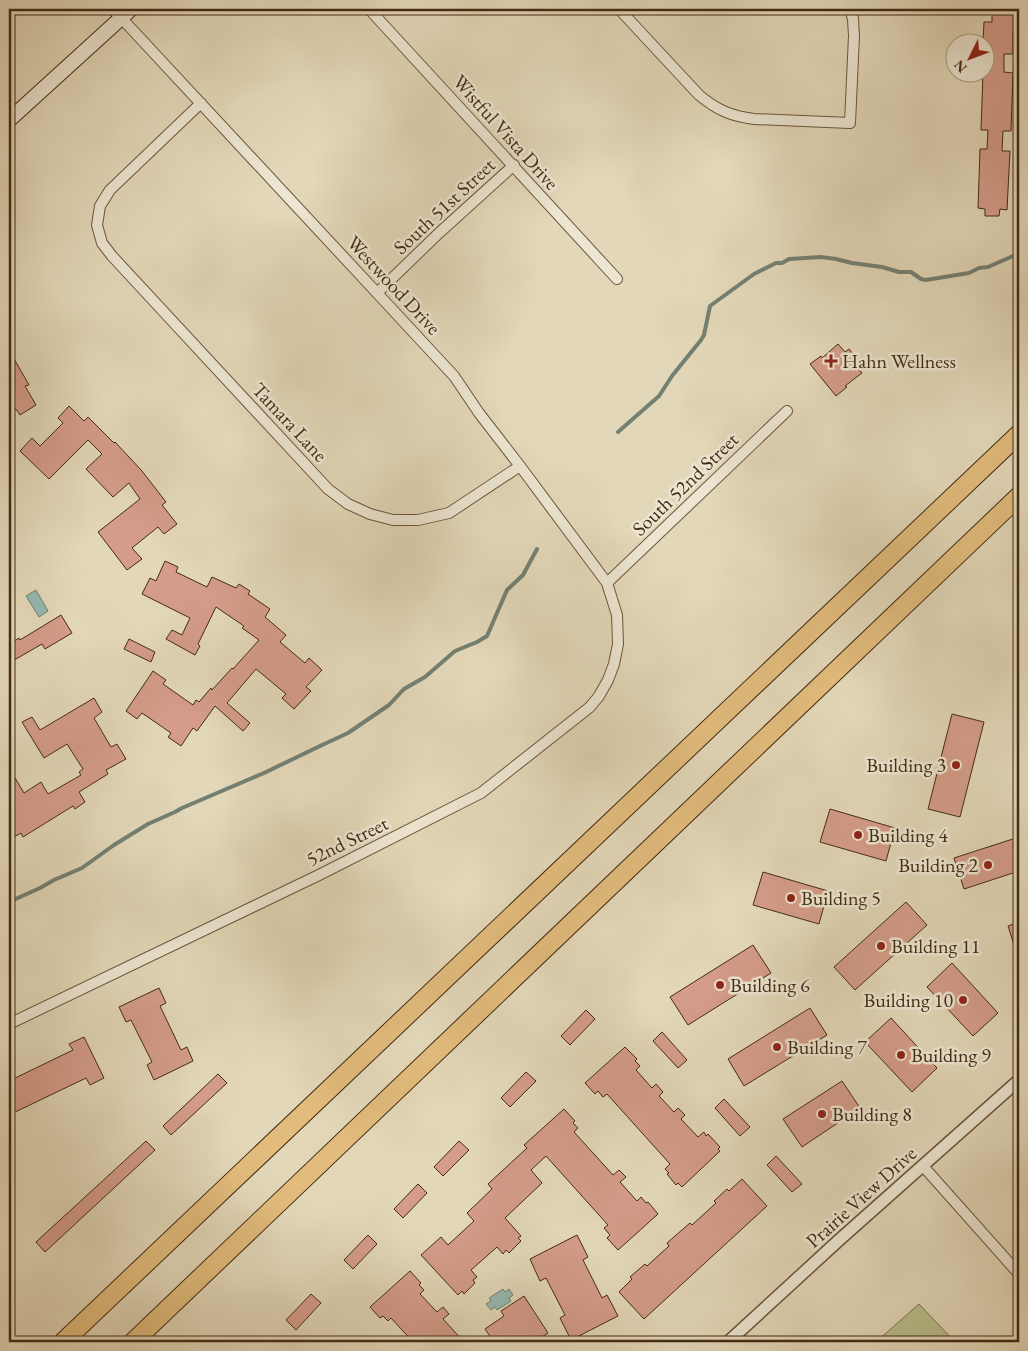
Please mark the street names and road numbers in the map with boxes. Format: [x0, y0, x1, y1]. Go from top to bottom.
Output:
street label: Wistful Vista Drive [447, 69, 565, 195]
street label: South 51st Street [388, 152, 501, 260]
street label: Westwood Drive [341, 230, 447, 340]
street label: Tamara Lane [247, 377, 334, 467]
street label: South 52nd Street [626, 426, 744, 541]
street label: 52nd Street [302, 810, 393, 872]
street label: Prairie View Drive [800, 1140, 922, 1254]

